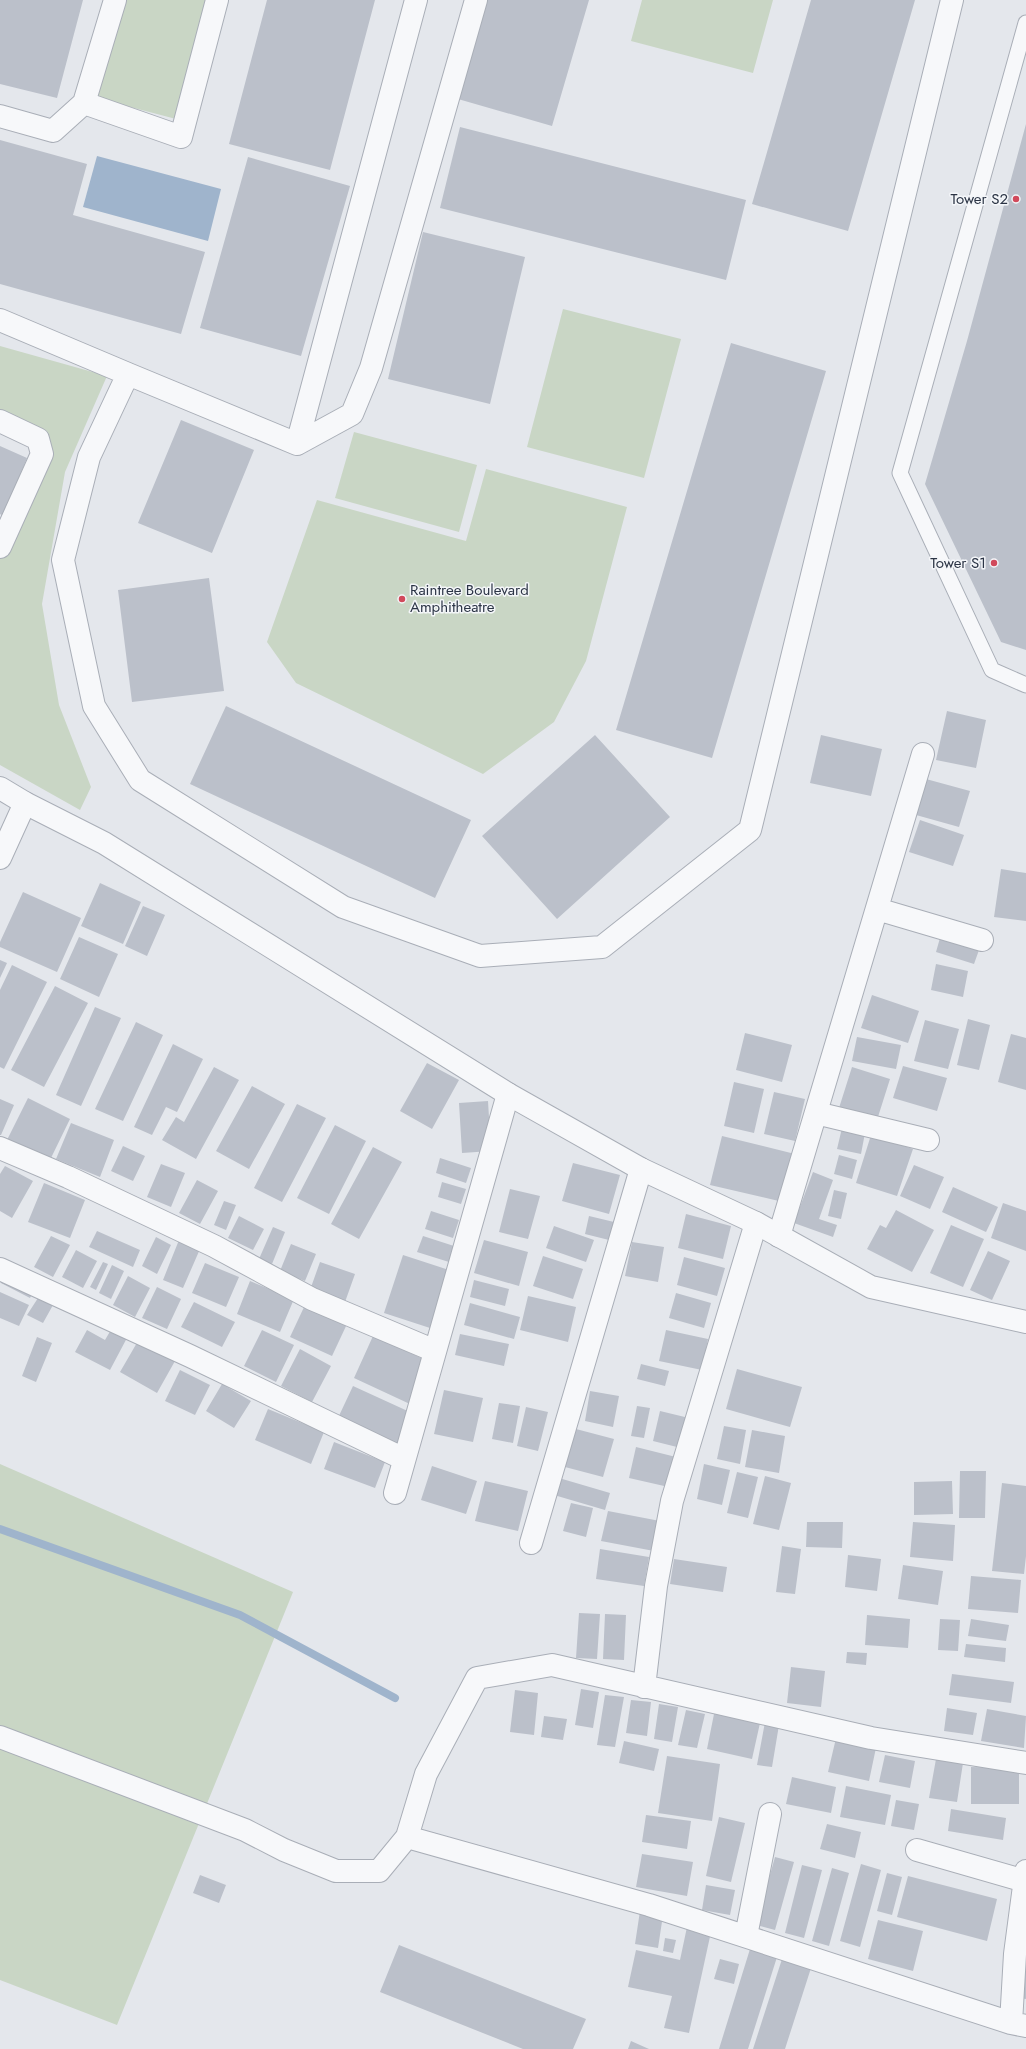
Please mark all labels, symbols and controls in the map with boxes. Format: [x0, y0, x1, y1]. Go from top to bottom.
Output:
place label: Tower S2 [950, 188, 1008, 210]
marker: Tower S2 [1011, 194, 1021, 204]
place label: Tower S1 [930, 552, 986, 574]
marker: Tower S1 [989, 558, 999, 568]
place label: Raintree Boulevard Amphitheatre [410, 579, 529, 618]
marker: Raintree Boulevard Amphitheatre [397, 594, 407, 604]

